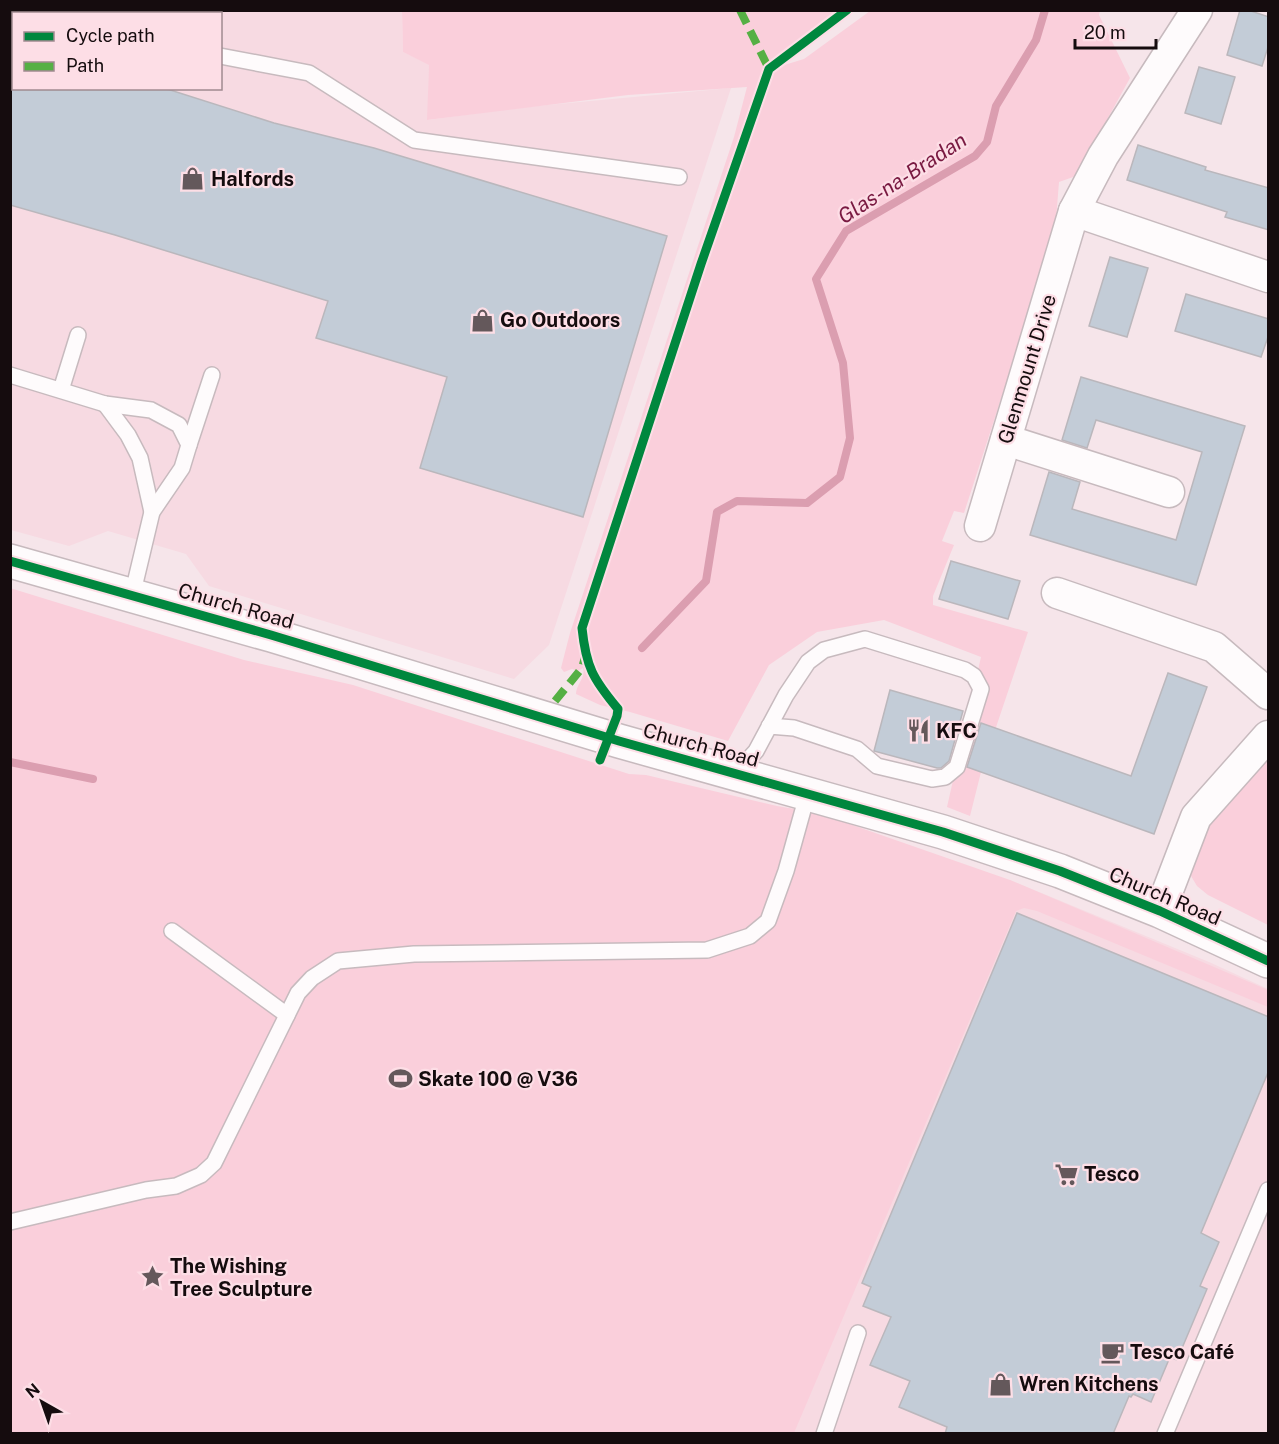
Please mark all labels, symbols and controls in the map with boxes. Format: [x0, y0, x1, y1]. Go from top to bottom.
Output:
legend [12, 12, 222, 90]
scale bar [1075, 12, 1156, 50]
text: 20 m [1084, 22, 1126, 43]
text: Cycle path [66, 25, 155, 46]
text: Path [66, 55, 104, 76]
water label: Glas-na-Bradan [833, 127, 971, 229]
shop icon: Halfords [180, 166, 206, 192]
place label: Halfords [211, 167, 294, 191]
street label: Glenmount Drive [993, 291, 1061, 447]
shop icon: Go Outdoors [469, 307, 495, 333]
place label: Go Outdoors [500, 308, 620, 332]
street label: Church Road [175, 578, 297, 634]
street label: Church Road [640, 718, 762, 772]
restaurant icon: KFC [905, 718, 931, 744]
place label: KFC [936, 719, 977, 743]
street label: Church Road [1105, 862, 1225, 930]
sports icon: Skate 100 @ V36 [387, 1066, 413, 1092]
place label: Skate 100 @ V36 [418, 1067, 578, 1091]
supermarket icon: Tesco [1053, 1161, 1079, 1187]
place label: Tesco [1084, 1162, 1139, 1186]
place label: The Wishing Tree Sculpture [170, 1254, 313, 1301]
place icon: The Wishing Tree Sculpture [139, 1264, 165, 1290]
cafe icon: Tesco Café [1099, 1339, 1125, 1365]
place label: Tesco Café [1130, 1340, 1234, 1364]
shop icon: Wren Kitchens [988, 1371, 1014, 1397]
north arrow [12, 1372, 72, 1432]
place label: Wren Kitchens [1019, 1372, 1158, 1396]
text: N [22, 1380, 44, 1402]

